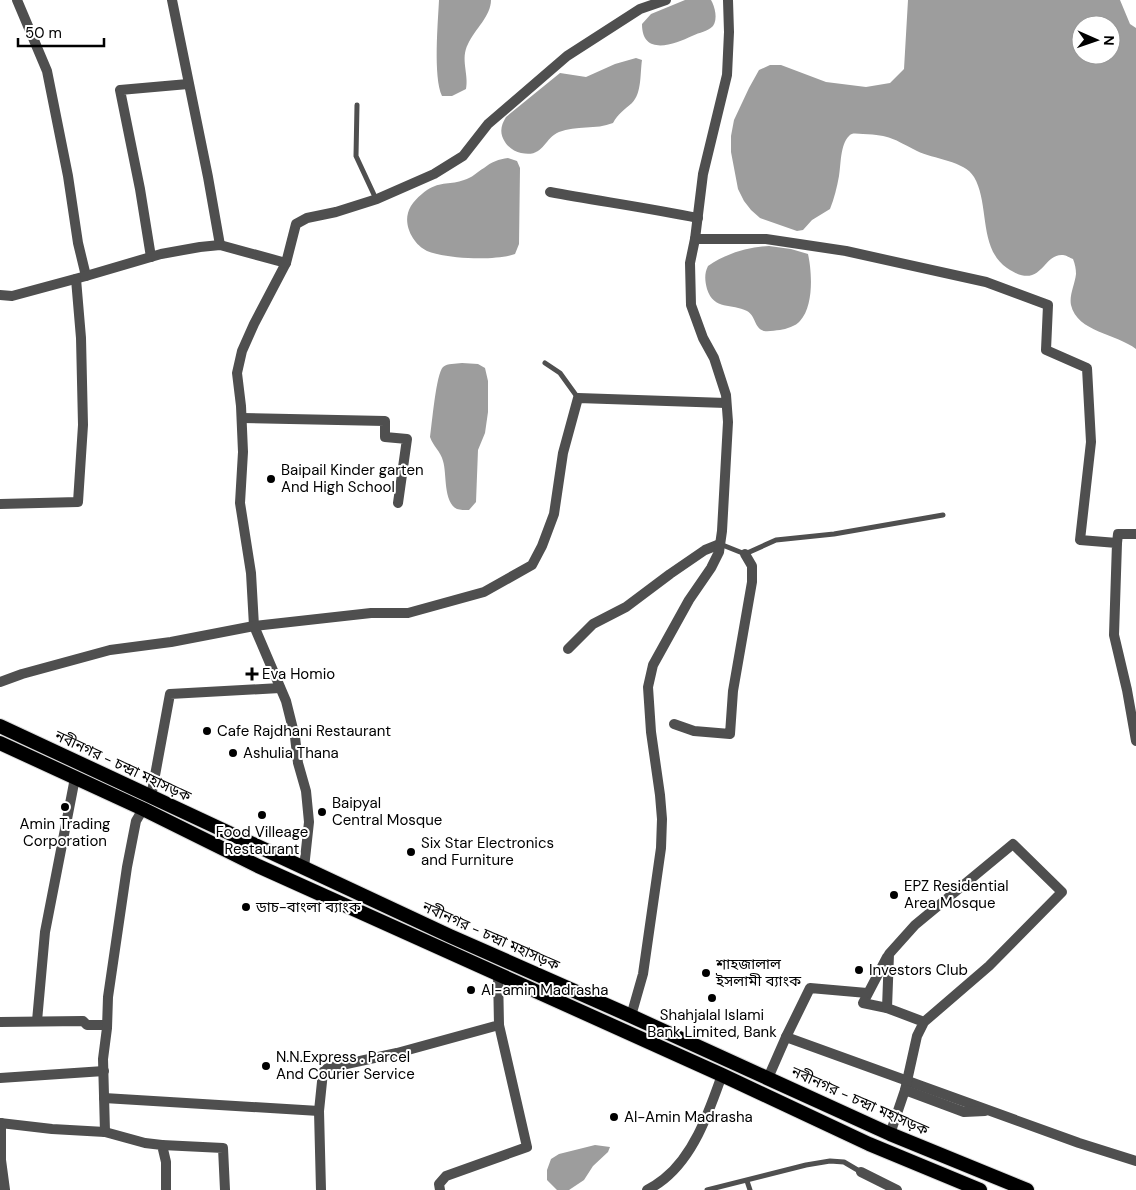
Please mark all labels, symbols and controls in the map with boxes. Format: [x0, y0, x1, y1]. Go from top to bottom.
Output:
scale bar [18, 15, 104, 47]
north arrow [1071, 15, 1121, 65]
text: 50 m [25, 23, 62, 43]
text: N [1100, 35, 1118, 46]
place label: Baipail Kinder garten And High School [281, 460, 424, 497]
marker: Baipail Kinder garten And High School [265, 473, 277, 485]
place label: Eva Homio [262, 664, 335, 684]
marker: Eva Homio [246, 668, 258, 680]
place label: Cafe Rajdhani Restaurant [217, 721, 391, 741]
street label: নবীনগর - চন্দ্রা মহাসড়ক [51, 725, 195, 807]
marker: Cafe Rajdhani Restaurant [201, 725, 213, 737]
place label: Ashulia Thana [243, 743, 339, 763]
marker: Ashulia Thana [227, 747, 239, 759]
place label: Baipyal Central Mosque [332, 793, 442, 830]
marker: Amin Trading Corporation [59, 801, 71, 813]
marker: Baipyal Central Mosque [316, 806, 328, 818]
marker: Food Villeage Restaurant [256, 809, 268, 821]
place label: Amin Trading Corporation [20, 814, 110, 851]
place label: Food Villeage Restaurant [216, 822, 308, 859]
place label: Six Star Electronics and Furniture [421, 833, 554, 870]
marker: Six Star Electronics and Furniture [405, 846, 417, 858]
place label: EPZ Residential Area Mosque [904, 876, 1009, 913]
marker: EPZ Residential Area Mosque [888, 889, 900, 901]
street label: নবীনগর - চন্দ্রা মহাসড়ক [418, 896, 564, 976]
place label: ডাচ-বাংলা ব্যাংক [255, 897, 362, 917]
marker: ডাচ-বাংলা ব্যাংক [240, 901, 252, 913]
place label: শাহজালাল ইসলামী ব্যাংক [715, 954, 802, 991]
place label: Investors Club [869, 960, 968, 980]
marker: Investors Club [853, 964, 865, 976]
marker: শাহজালাল ইসলামী ব্যাংক [700, 967, 712, 979]
place label: Al-amin Madrasha [481, 980, 608, 1000]
marker: Al-amin Madrasha [465, 984, 477, 996]
marker: Shahjalal Islami Bank Limited, Bank [706, 992, 718, 1004]
place label: Shahjalal Islami Bank Limited, Bank [647, 1005, 777, 1042]
place label: N.N.Express . Parcel And Courier Service [276, 1047, 415, 1084]
marker: N.N.Express . Parcel And Courier Service [260, 1060, 272, 1072]
street label: নবীনগর - চন্দ্রা মহাসড়ক [787, 1061, 933, 1141]
place label: Al-Amin Madrasha [624, 1107, 753, 1127]
marker: Al-Amin Madrasha [608, 1111, 620, 1123]

